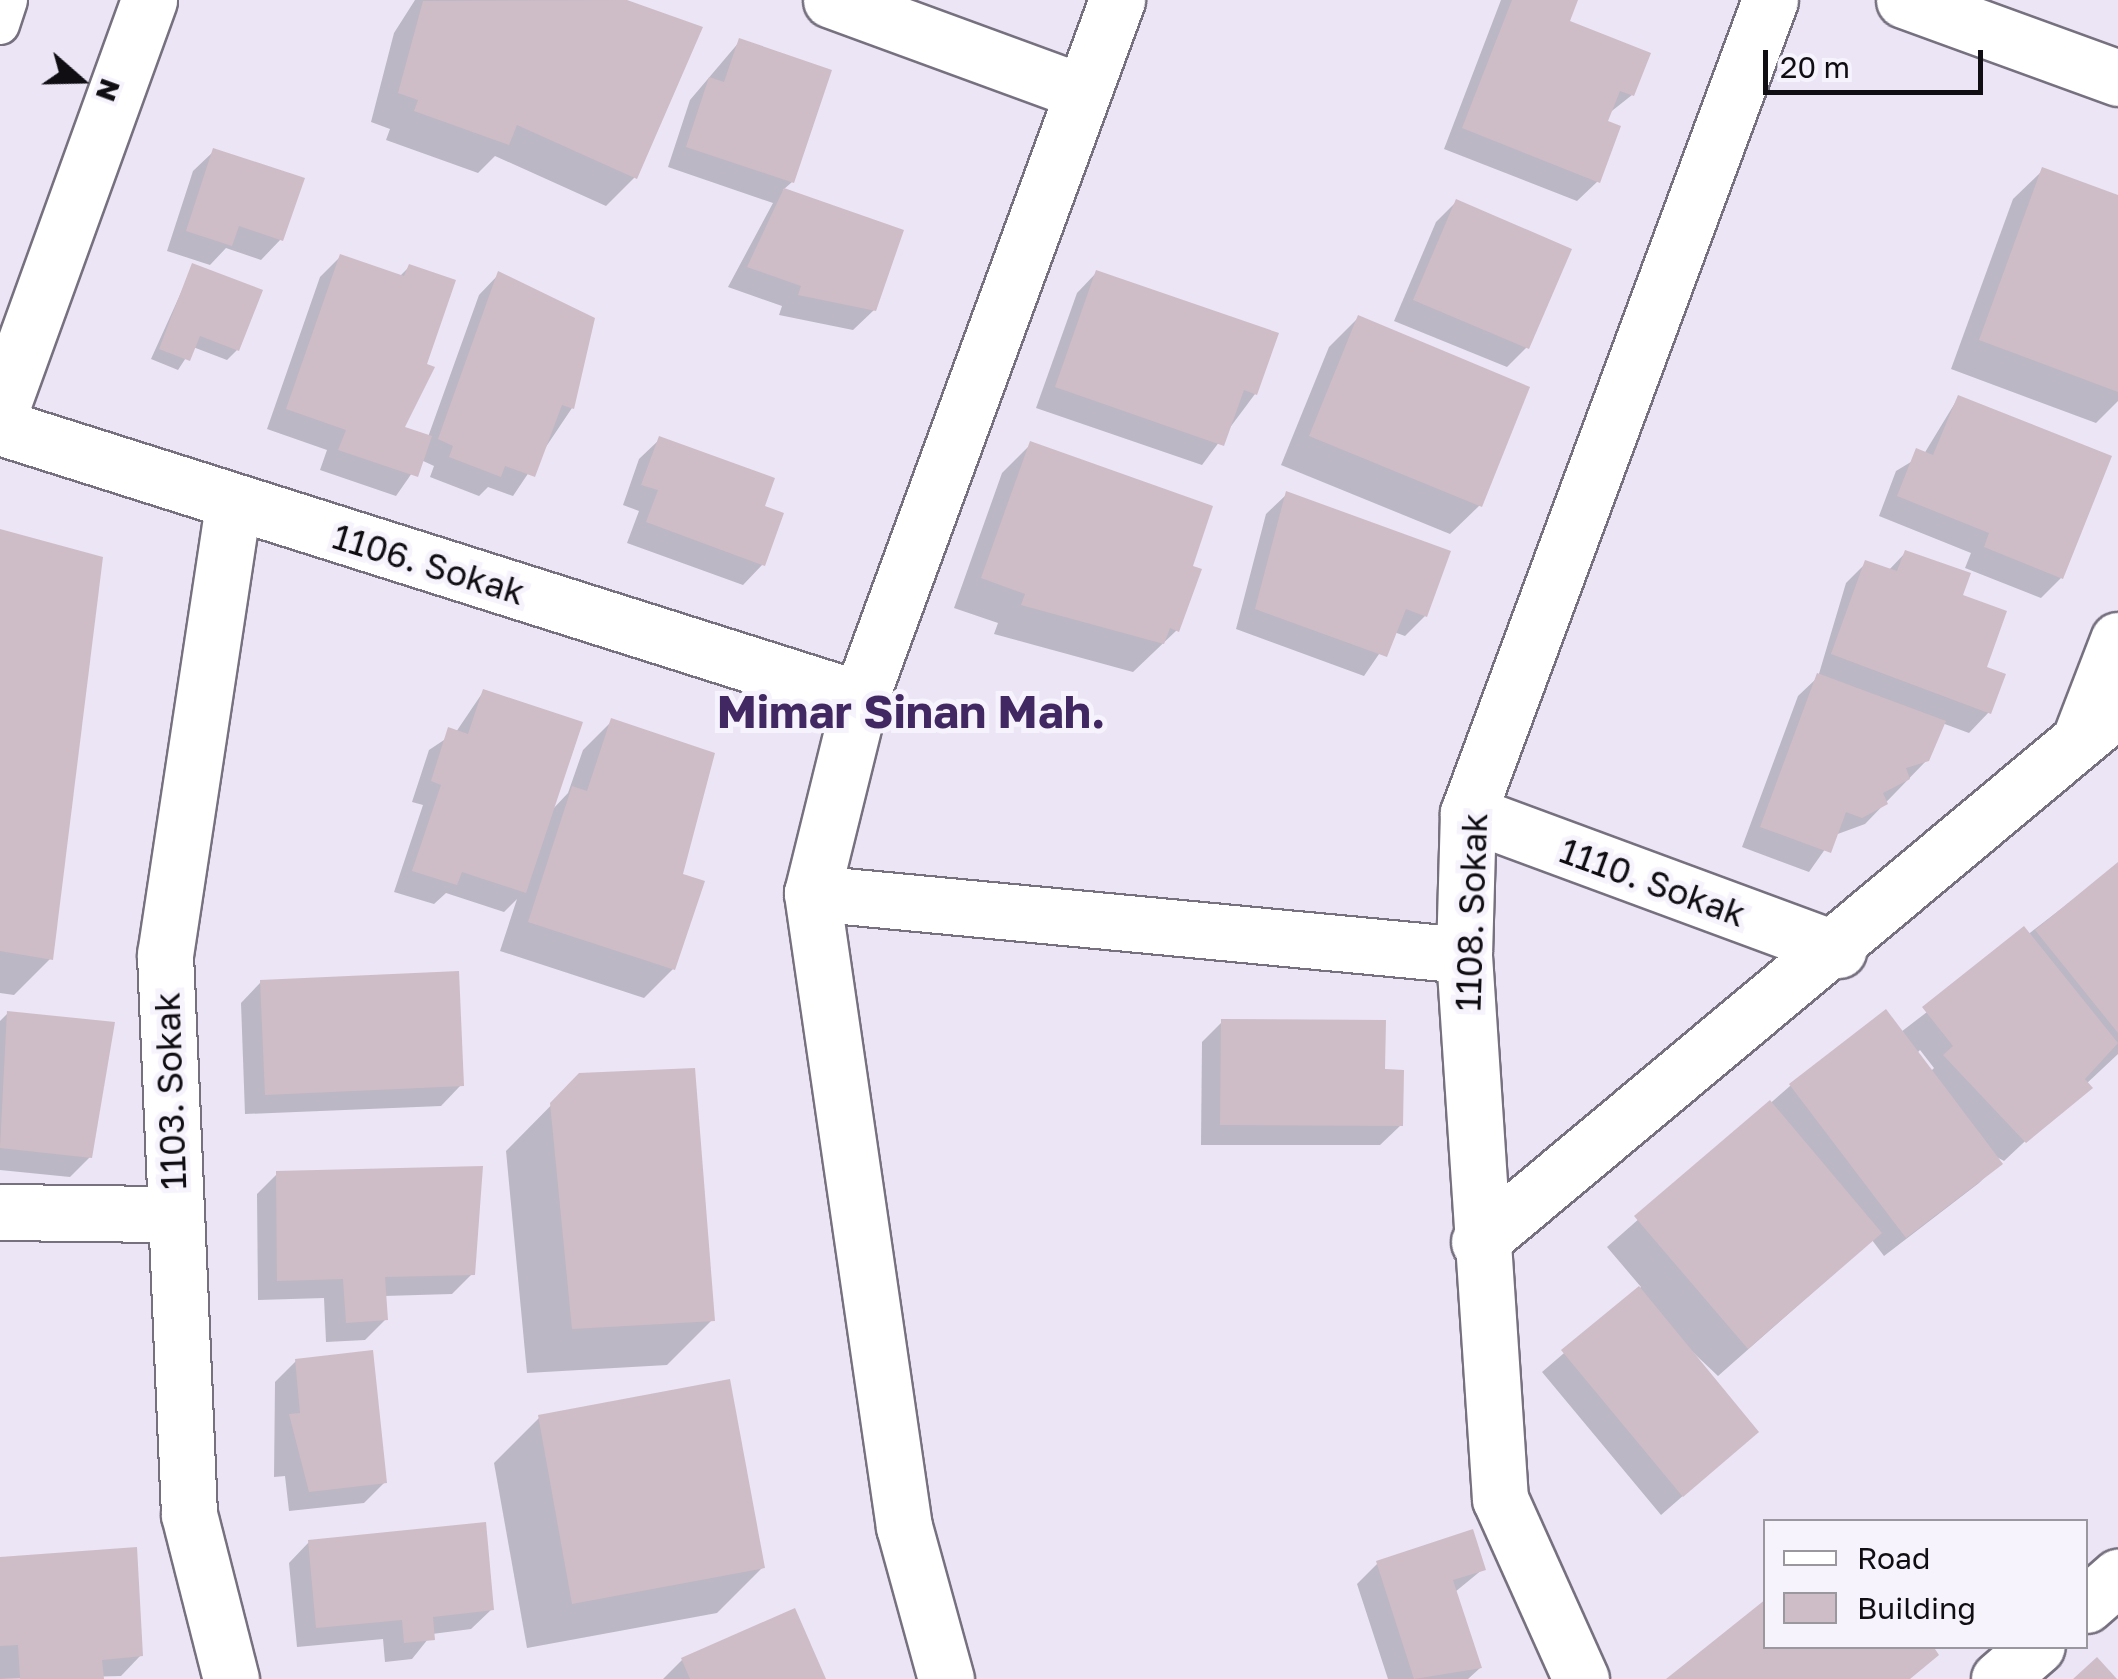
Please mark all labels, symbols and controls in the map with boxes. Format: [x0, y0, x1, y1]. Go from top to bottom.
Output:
north arrow [30, 30, 130, 130]
scale bar [1768, 30, 1988, 92]
text: 20 m [1780, 49, 1850, 85]
text: N [90, 75, 128, 106]
street label: 1106. Sokak [328, 515, 530, 613]
district label: Mimar Sinan Mah. [717, 685, 1105, 739]
street label: 1108. Sokak [1447, 812, 1495, 1012]
street label: 1110. Sokak [1555, 829, 1751, 935]
street label: 1103. Sokak [146, 991, 194, 1191]
legend [1763, 1519, 2088, 1649]
text: Road [1857, 1540, 1931, 1576]
text: Building [1857, 1590, 1976, 1626]

